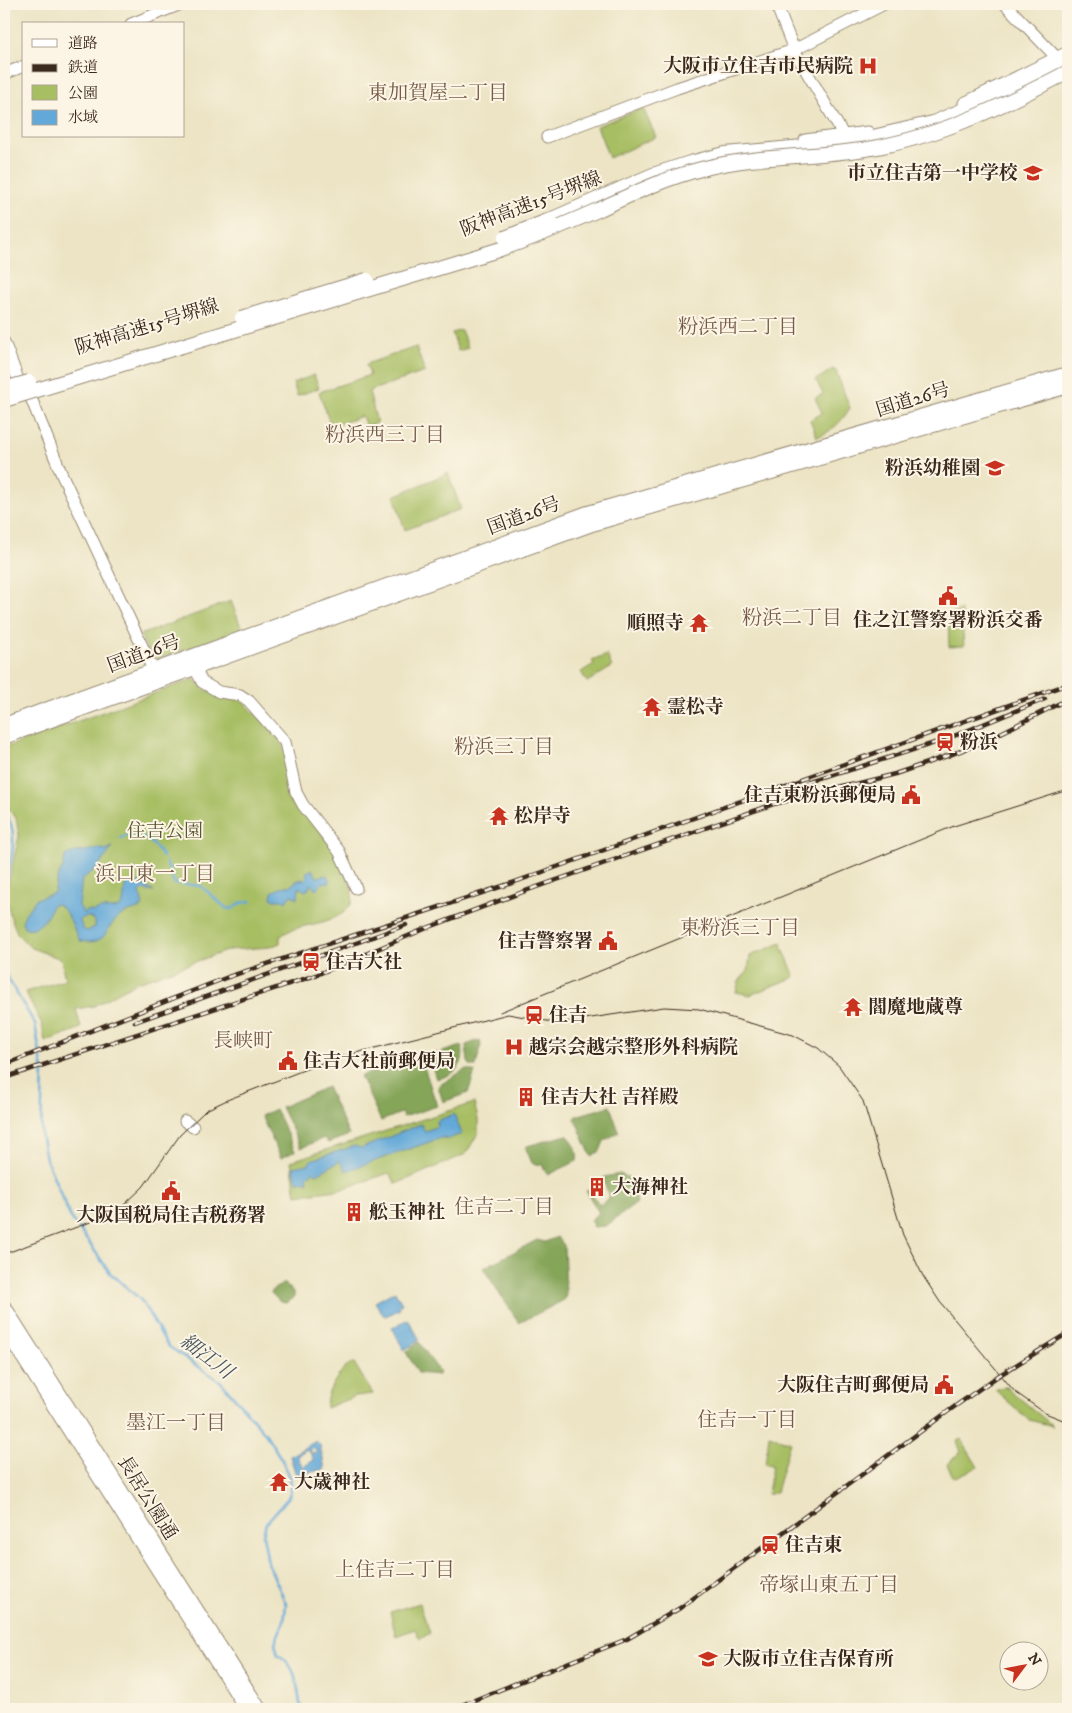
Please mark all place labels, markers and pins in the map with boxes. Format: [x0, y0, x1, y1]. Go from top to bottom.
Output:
place label: 大阪市立住吉市民病院 [663, 55, 853, 78]
hospital icon: 大阪市立住吉市民病院 [857, 55, 879, 77]
place label: 市立住吉第一中学校 [847, 162, 1018, 185]
school or university icon: 市立住吉第一中学校 [1022, 162, 1044, 184]
place label: 粉浜幼稚園 [885, 457, 980, 480]
school or university icon: 粉浜幼稚園 [984, 457, 1006, 479]
public building icon: 住之江警察署粉浜交番 [937, 585, 959, 607]
place label: 住之江警察署粉浜交番 [853, 609, 1043, 632]
place label: 順照寺 [627, 612, 684, 635]
temple icon: 順照寺 [688, 612, 710, 634]
temple icon: 霊松寺 [641, 696, 663, 718]
place label: 霊松寺 [667, 696, 724, 719]
station icon: 粉浜 [934, 731, 956, 753]
place label: 粉浜 [960, 731, 998, 754]
place label: 住吉東粉浜郵便局 [744, 784, 896, 807]
public building icon: 住吉東粉浜郵便局 [900, 784, 922, 806]
temple icon: 松岸寺 [488, 805, 510, 827]
place label: 松岸寺 [514, 805, 571, 828]
place label: 住吉警察署 [498, 930, 593, 953]
public building icon: 住吉警察署 [597, 930, 619, 952]
station icon: 住吉大社 [300, 951, 322, 973]
place label: 住吉大社 [326, 951, 402, 974]
temple icon: 閻魔地蔵尊 [842, 996, 864, 1018]
place label: 閻魔地蔵尊 [868, 996, 963, 1019]
station icon: 住吉 [523, 1004, 545, 1026]
place label: 住吉 [549, 1004, 587, 1027]
hospital icon: 越宗会越宗整形外科病院 [503, 1036, 525, 1058]
place label: 越宗会越宗整形外科病院 [529, 1036, 738, 1059]
public building icon: 住吉大社前郵便局 [277, 1050, 299, 1072]
place label: 住吉大社前郵便局 [303, 1050, 455, 1073]
building icon: 住吉大社 吉祥殿 [515, 1086, 537, 1108]
place label: 住吉大社 吉祥殿 [541, 1086, 679, 1109]
building icon: 大海神社 [586, 1176, 608, 1198]
place label: 大海神社 [612, 1176, 688, 1199]
public building icon: 大阪国税局住吉税務署 [160, 1180, 182, 1202]
building icon: 舩玉神社 [343, 1201, 365, 1223]
place label: 舩玉神社 [369, 1201, 445, 1224]
place label: 大阪国税局住吉税務署 [76, 1204, 266, 1227]
place label: 大阪住吉町郵便局 [777, 1374, 929, 1397]
public building icon: 大阪住吉町郵便局 [933, 1374, 955, 1396]
temple icon: 大歳神社 [268, 1471, 290, 1493]
place label: 大歳神社 [294, 1471, 370, 1494]
station icon: 住吉東 [759, 1534, 781, 1556]
place label: 住吉東 [785, 1534, 842, 1557]
school or university icon: 大阪市立住吉保育所 [697, 1648, 719, 1670]
place label: 大阪市立住吉保育所 [723, 1648, 894, 1671]

